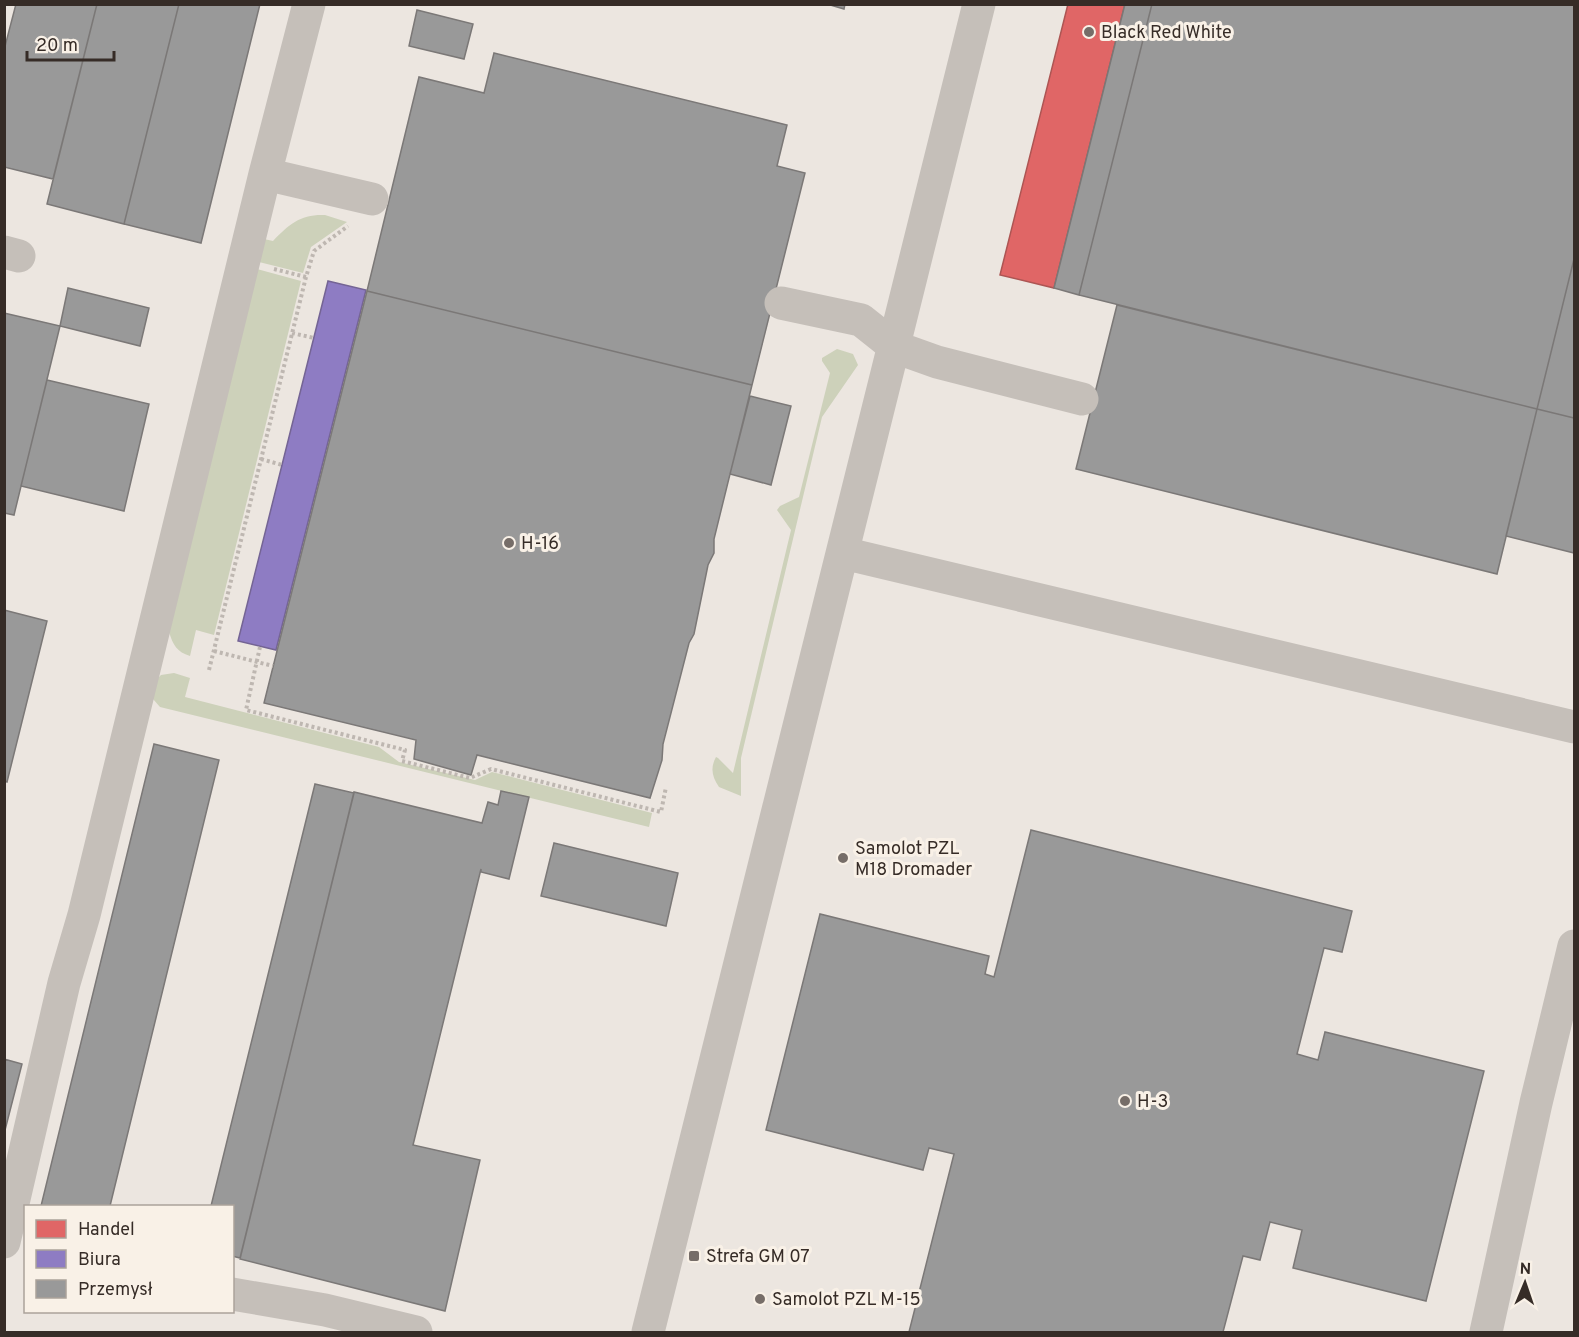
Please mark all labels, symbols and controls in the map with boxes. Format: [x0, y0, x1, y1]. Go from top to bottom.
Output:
place label: Black Red White [1101, 22, 1232, 45]
scale bar [27, 24, 114, 62]
marker: Black Red White [1082, 25, 1096, 39]
text: 20 m [36, 35, 78, 58]
place label: H-16 [521, 533, 559, 556]
marker: H-16 [502, 536, 516, 550]
place label: Samolot PZL M18 Dromader [855, 838, 972, 882]
marker: Samolot PZL M18 Dromader [836, 851, 850, 865]
place label: H-3 [1137, 1091, 1168, 1114]
marker: H-3 [1118, 1094, 1132, 1108]
legend [24, 1205, 234, 1313]
text: Handel [78, 1219, 135, 1242]
place label: Strefa GM 07 [706, 1246, 810, 1269]
text: Biura [78, 1249, 121, 1272]
marker: Strefa GM 07 [687, 1249, 701, 1263]
north arrow [1495, 1253, 1555, 1313]
text: N [1519, 1260, 1532, 1280]
text: Przemysł [78, 1279, 153, 1302]
place label: Samolot PZL M-15 [772, 1289, 921, 1312]
marker: Samolot PZL M-15 [753, 1292, 767, 1306]

